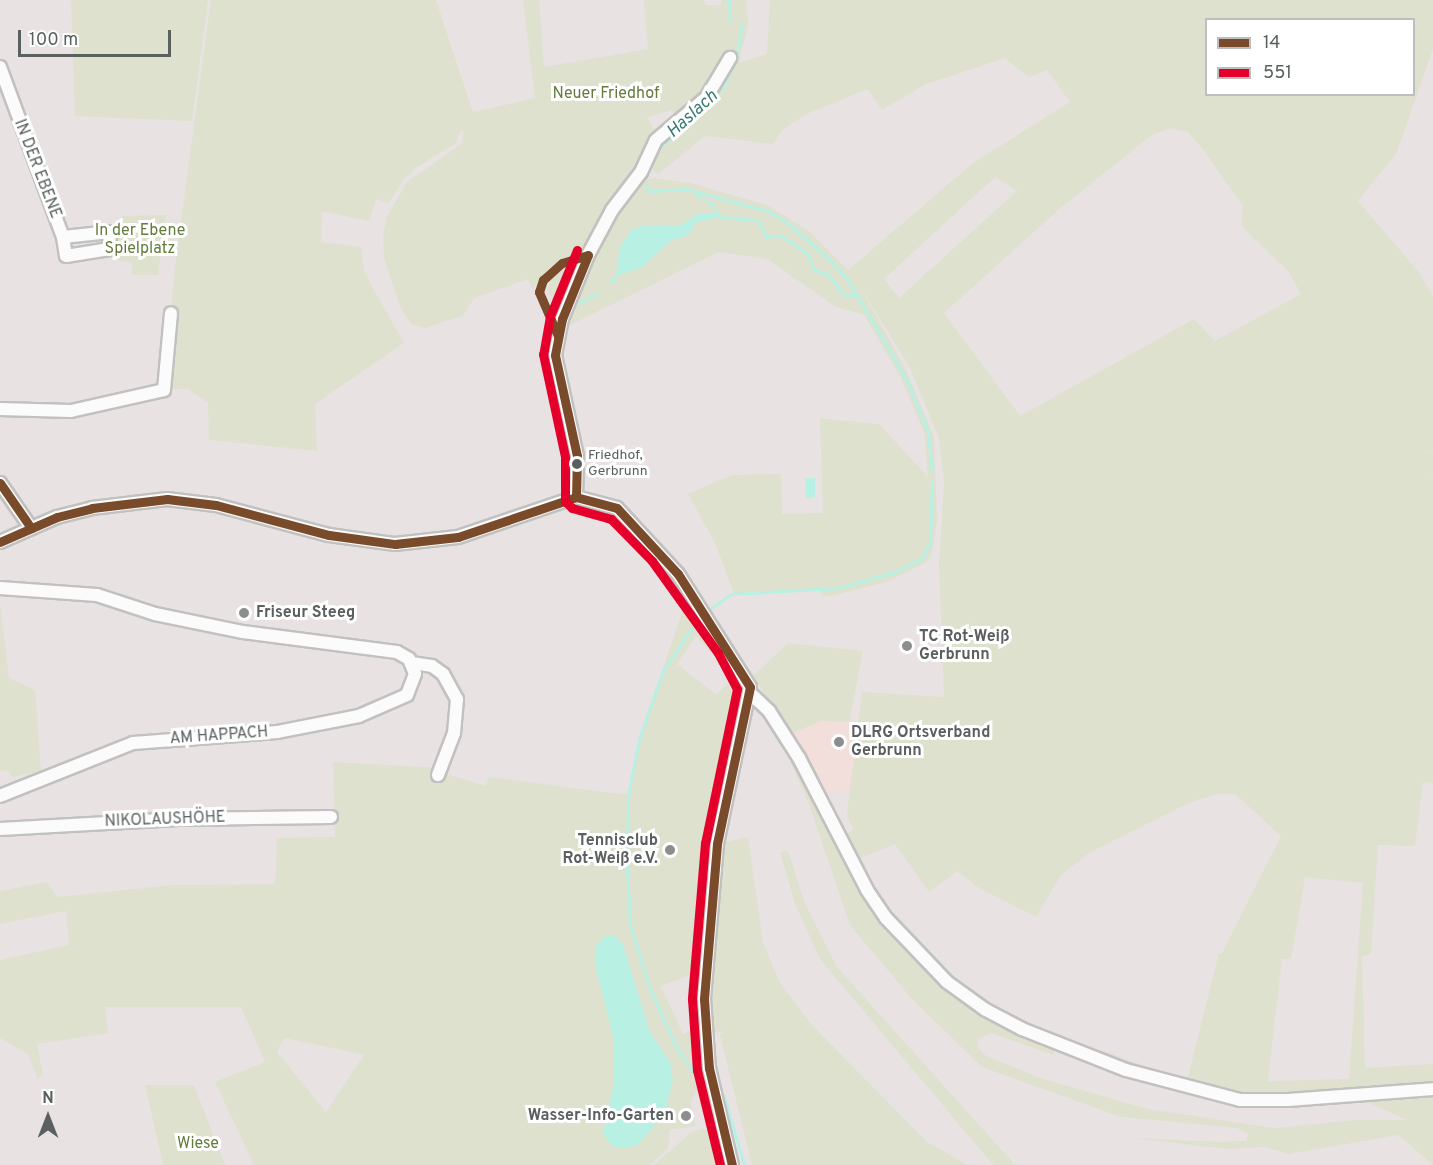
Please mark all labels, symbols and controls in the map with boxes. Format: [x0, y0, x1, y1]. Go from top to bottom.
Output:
scale bar [21, 18, 174, 56]
legend [1205, 18, 1415, 96]
text: 100 m [29, 29, 78, 52]
text: 14 [1263, 32, 1281, 55]
text: 551 [1263, 62, 1292, 85]
park label: Neuer Friedhof [553, 84, 659, 104]
water label: Haslach [663, 86, 723, 144]
street label: IN DER EBENE [9, 117, 65, 221]
park label: In der Ebene Spielplatz [95, 221, 185, 259]
place label: Friedhof, Gerbrunn [588, 448, 648, 480]
marker: Friedhof, Gerbrunn [571, 458, 583, 470]
place label: Friseur Steeg [256, 603, 355, 623]
marker: Friseur Steeg [237, 606, 251, 620]
place label: TC Rot-Weiß Gerbrunn [919, 627, 1009, 665]
marker: TC Rot-Weiß Gerbrunn [900, 639, 914, 653]
street label: AM HAPPACH [169, 723, 269, 749]
place label: DLRG Ortsverband Gerbrunn [851, 723, 990, 761]
marker: DLRG Ortsverband Gerbrunn [832, 735, 846, 749]
street label: NIKOLAUSHÖHE [104, 808, 226, 832]
place label: Tennisclub Rot-Weiß e.V. [563, 831, 658, 869]
marker: Tennisclub Rot-Weiß e.V. [663, 843, 677, 857]
north arrow [18, 1087, 78, 1147]
text: N [42, 1089, 54, 1109]
place label: Wasser-Info-Garten [528, 1106, 674, 1126]
marker: Wasser-Info-Garten [679, 1109, 693, 1123]
park label: Wiese [177, 1134, 219, 1154]

